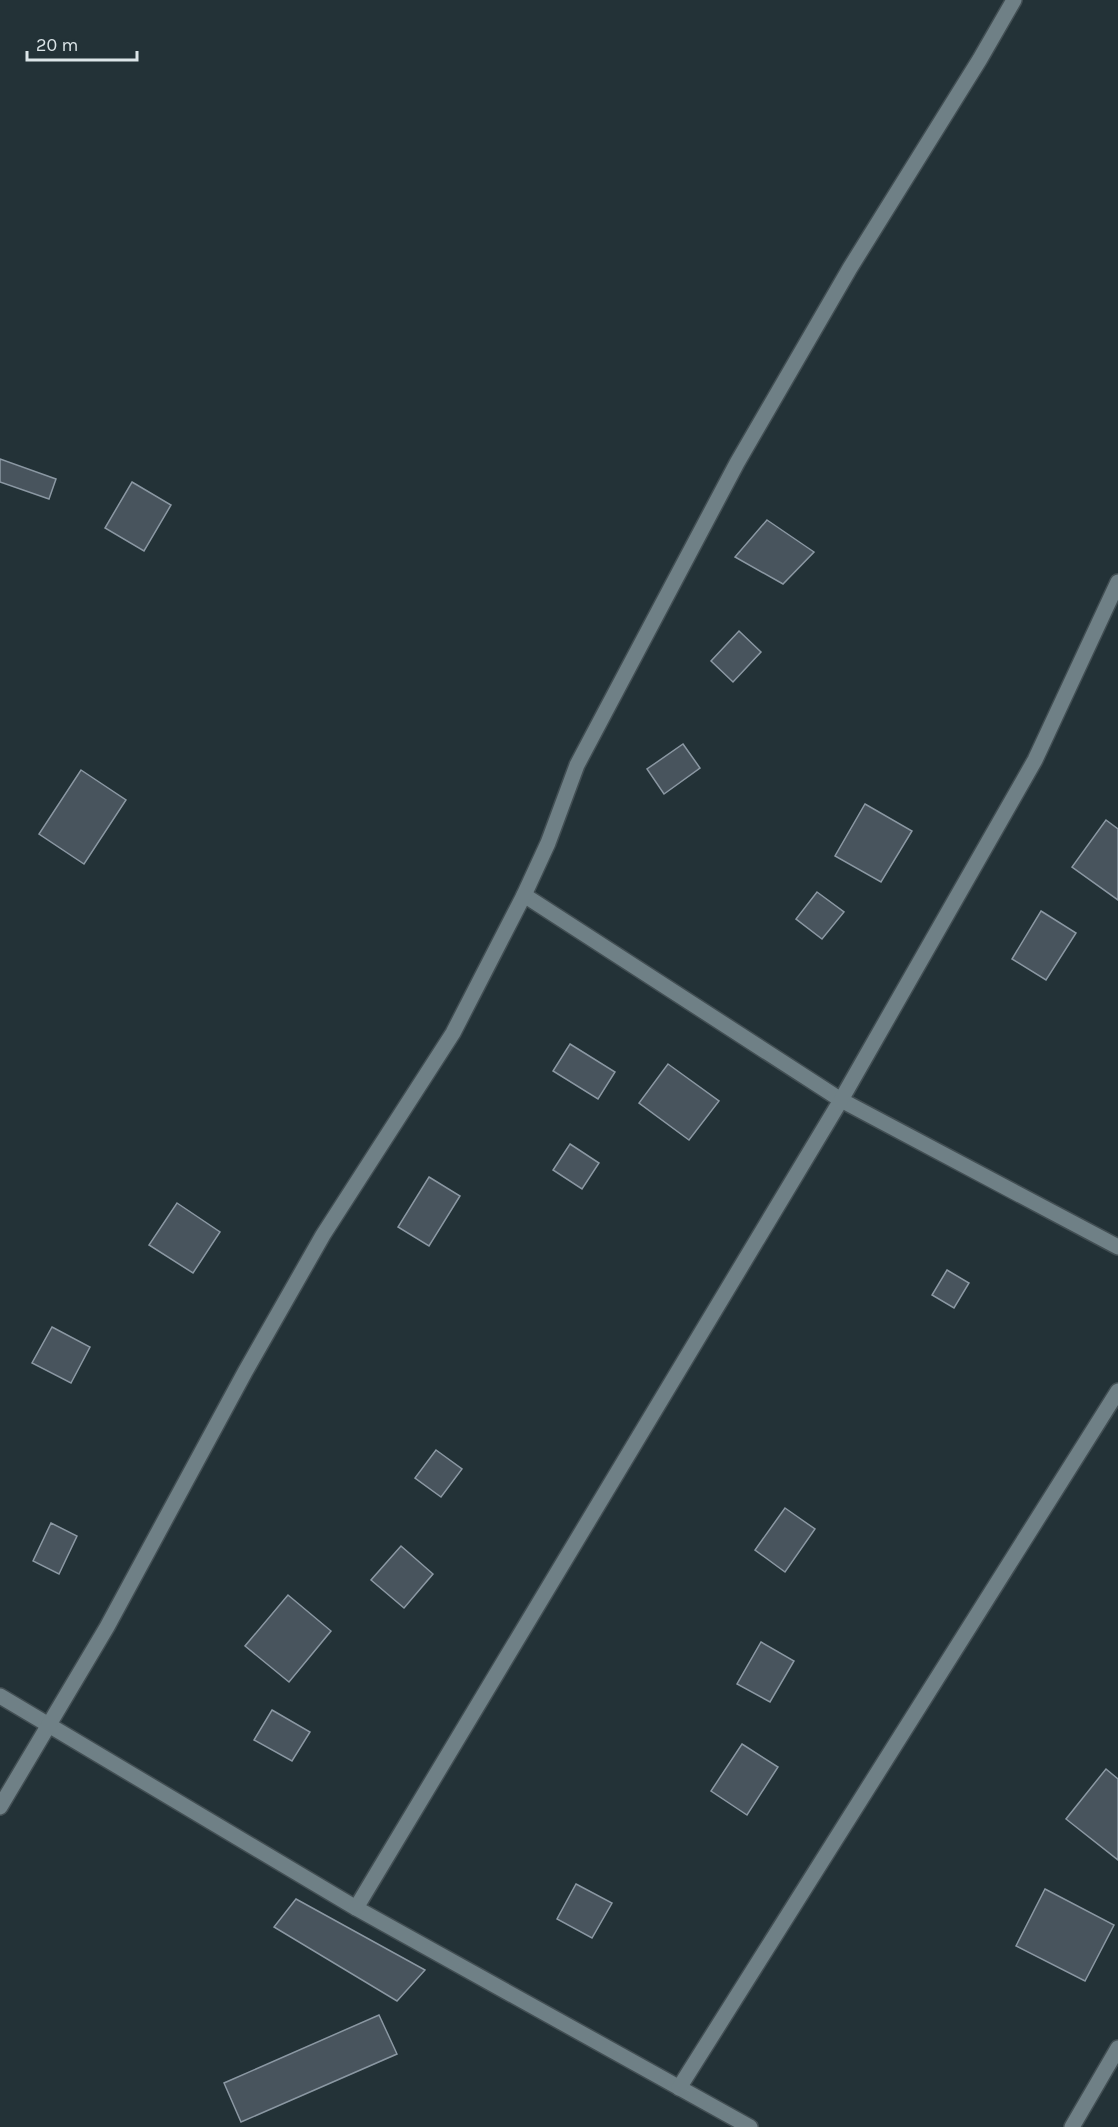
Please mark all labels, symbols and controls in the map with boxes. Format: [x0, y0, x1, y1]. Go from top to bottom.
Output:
scale bar [27, 24, 136, 62]
text: 20 m [36, 34, 78, 56]

